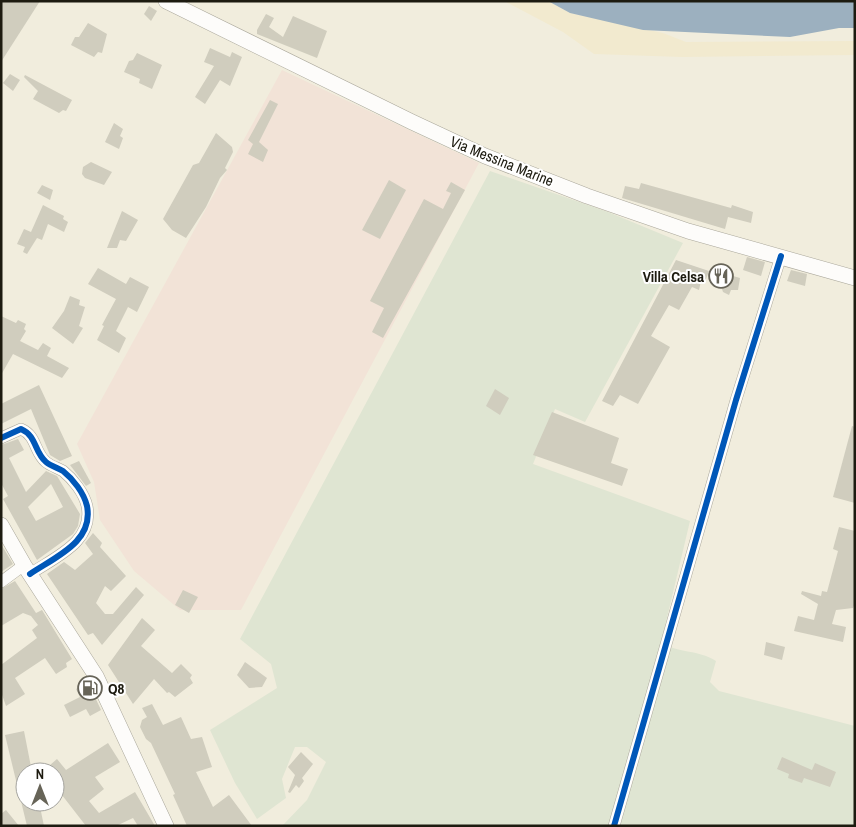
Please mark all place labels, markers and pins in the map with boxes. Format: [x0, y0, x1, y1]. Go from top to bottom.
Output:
restaurant icon: Villa Celsa [708, 263, 734, 289]
place label: Villa Celsa [643, 266, 704, 287]
fuel station icon: Q8 [77, 675, 103, 701]
place label: Q8 [108, 678, 125, 699]

